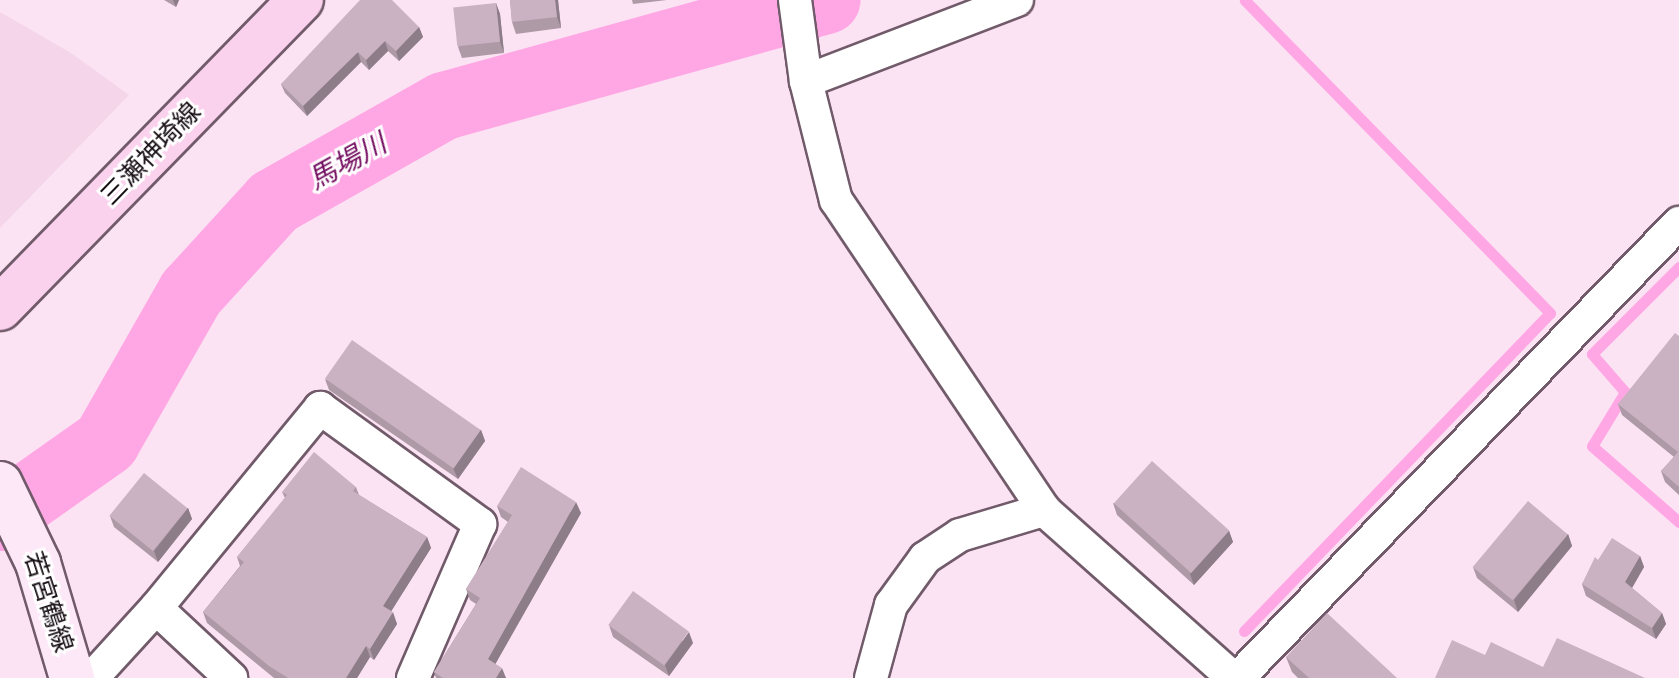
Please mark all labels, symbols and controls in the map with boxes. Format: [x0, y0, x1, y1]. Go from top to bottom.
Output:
street label: 三瀬神埼線 [95, 96, 207, 212]
water label: 馬場川 [302, 126, 392, 196]
street label: 若宮鶴線 [17, 548, 79, 656]

